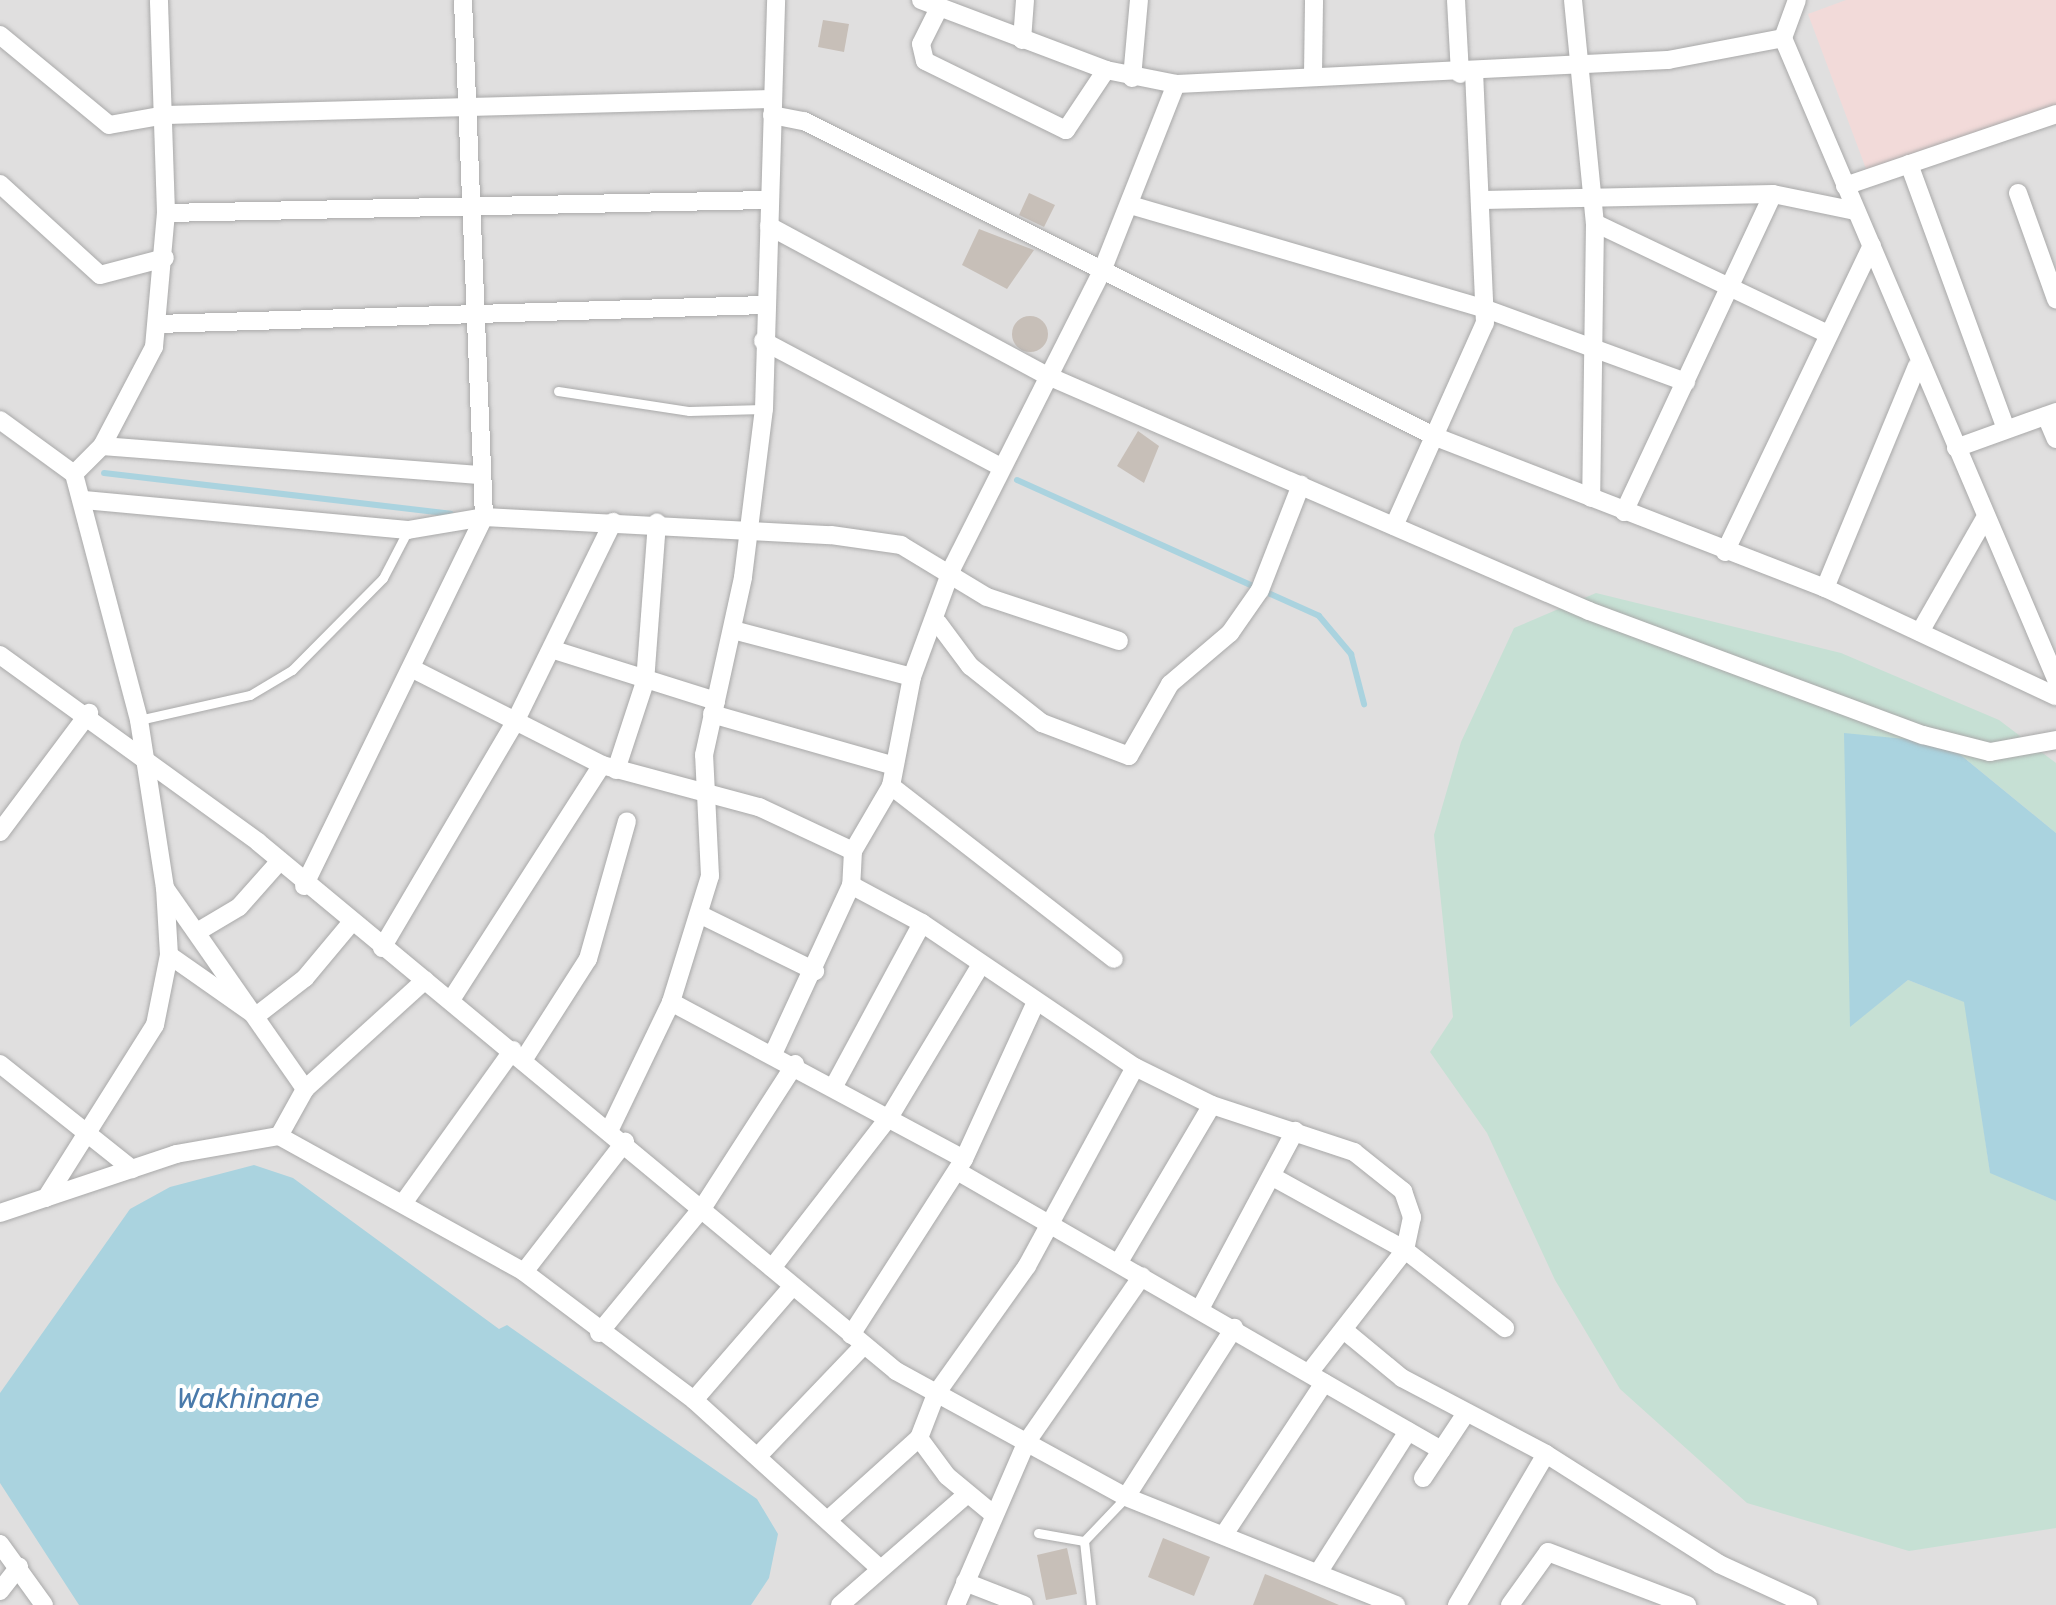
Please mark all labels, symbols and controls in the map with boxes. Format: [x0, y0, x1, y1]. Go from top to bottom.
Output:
water label: Wakhinane [177, 1382, 319, 1416]

